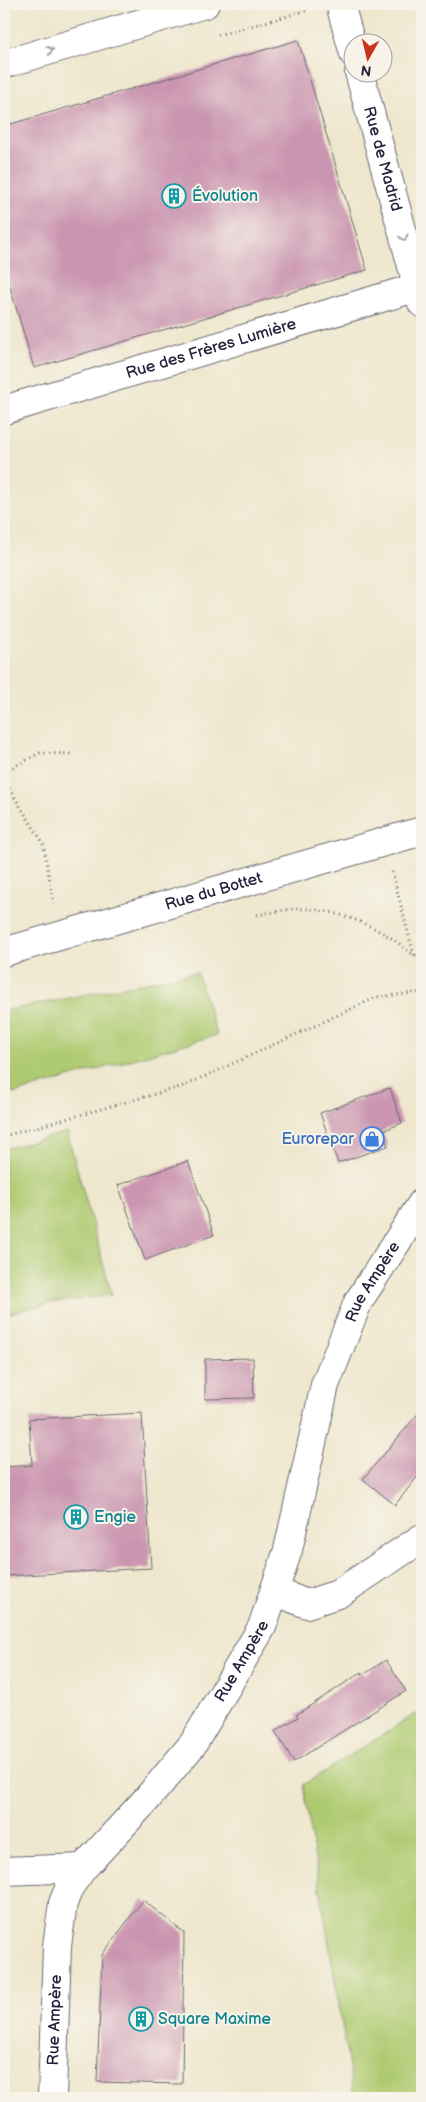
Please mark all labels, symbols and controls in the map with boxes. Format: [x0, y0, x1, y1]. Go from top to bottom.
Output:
north arrow [344, 32, 394, 82]
one-way arrow [46, 45, 54, 55]
text: N [360, 61, 373, 80]
street label: Rue de Madrid [359, 104, 406, 213]
building icon: Évolution [161, 183, 187, 209]
place label: Évolution [192, 185, 258, 206]
one-way arrow [399, 233, 409, 241]
street label: Rue des Frères Lumière [124, 314, 299, 383]
street label: Rue du Bottet [163, 868, 264, 914]
shop icon: Eurorepar [359, 1126, 385, 1152]
place label: Eurorepar [281, 1130, 354, 1149]
street label: Rue Ampère [341, 1238, 404, 1325]
building icon: Engie [63, 1504, 89, 1530]
place label: Engie [94, 1508, 137, 1527]
street label: Rue Ampère [211, 1618, 273, 1705]
street label: Rue Ampère [44, 1974, 66, 2066]
building icon: Square Maxime [128, 2006, 154, 2032]
place label: Square Maxime [158, 2010, 272, 2029]

